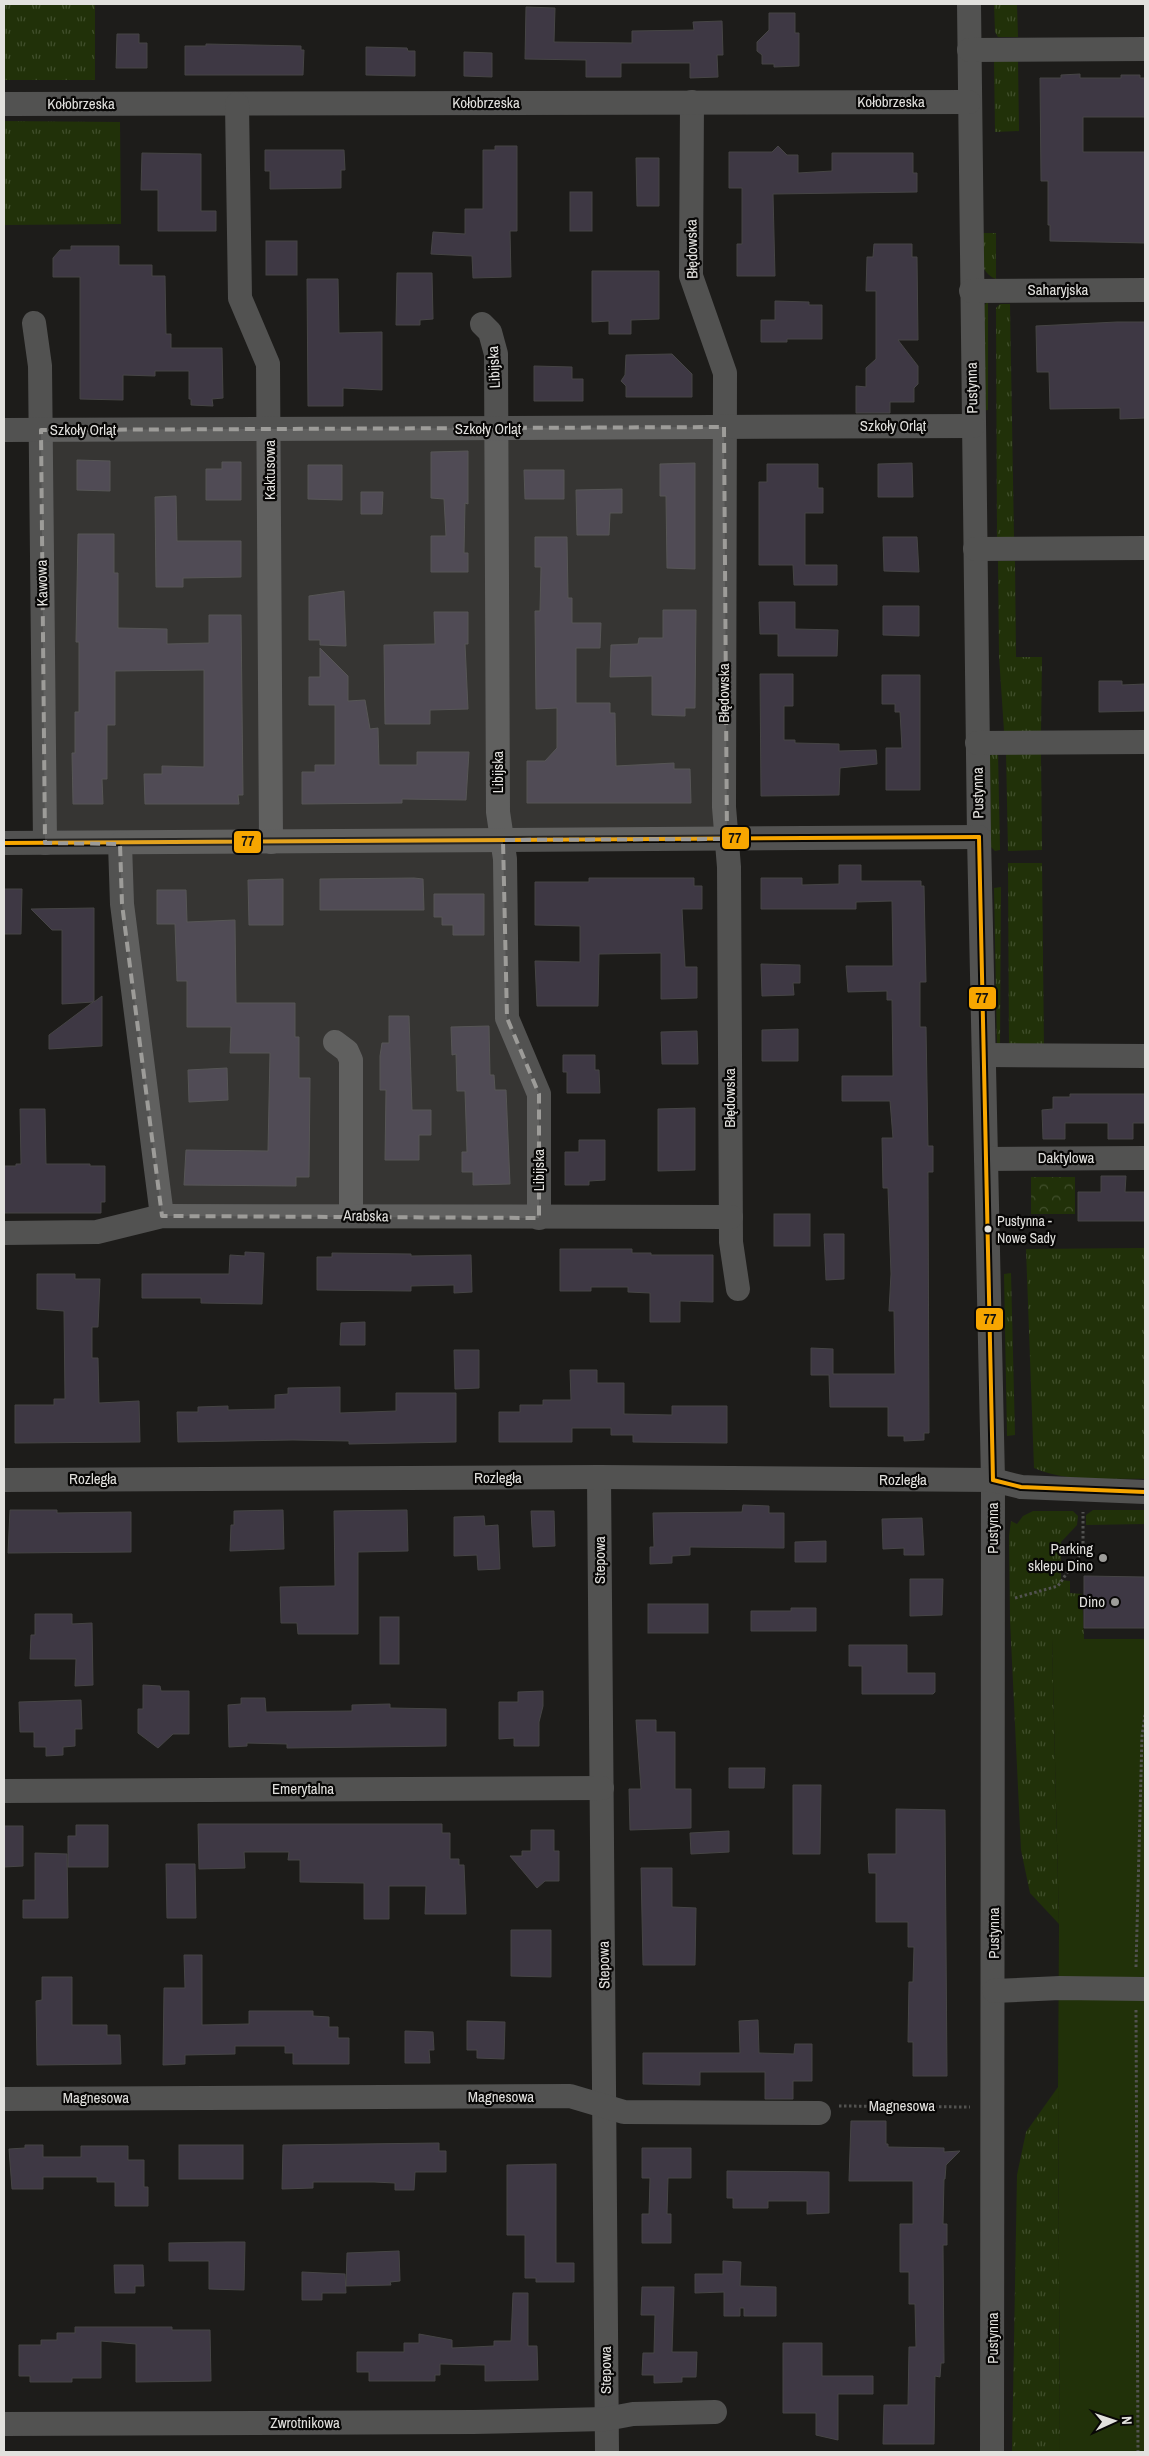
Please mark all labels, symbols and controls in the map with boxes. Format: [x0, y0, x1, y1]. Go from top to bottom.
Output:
street label: Kołobrzeska [857, 91, 925, 112]
street label: Kołobrzeska [452, 92, 520, 113]
street label: Kołobrzeska [47, 93, 115, 114]
street label: Błędowska [680, 219, 703, 279]
street label: Saharyjska [1028, 279, 1089, 300]
street label: Libijska [482, 345, 505, 389]
street label: Pustynna [961, 362, 982, 414]
street label: Szkoły Orląt [860, 415, 927, 436]
street label: Szkoły Orląt [455, 418, 522, 439]
street label: Szkoły Orląt [50, 419, 117, 440]
street label: Kaktusowa [259, 440, 280, 500]
street label: Kawowa [31, 559, 52, 606]
street label: Błędowska [713, 663, 734, 723]
street label: Libijska [487, 751, 508, 793]
street label: Pustynna [967, 767, 988, 819]
line badge: 77 [721, 826, 750, 850]
text: 77 [729, 829, 742, 847]
line badge: 77 [233, 830, 262, 854]
text: 77 [242, 832, 255, 850]
line badge: 77 [968, 986, 997, 1010]
text: 77 [976, 989, 989, 1007]
street label: Błędowska [719, 1068, 740, 1128]
street label: Daktylowa [1038, 1147, 1095, 1168]
street label: Libijska [528, 1149, 549, 1191]
street label: Arabska [342, 1205, 389, 1226]
place label: Pustynna - Nowe Sady [997, 1212, 1056, 1247]
marker: Pustynna - Nowe Sady [983, 1224, 993, 1234]
line badge: 77 [975, 1307, 1004, 1331]
text: 77 [984, 1310, 997, 1328]
street label: Rozległa [474, 1467, 522, 1488]
street label: Rozległa [69, 1468, 117, 1489]
street label: Rozległa [879, 1469, 927, 1490]
street label: Pustynna [982, 1502, 1003, 1554]
street label: Stepowa [589, 1536, 610, 1584]
place label: Parking sklepu Dino [1028, 1538, 1093, 1576]
marker: Parking sklepu Dino [1097, 1552, 1109, 1564]
place label: Dino [1079, 1591, 1105, 1612]
marker: Dino [1109, 1596, 1121, 1608]
street label: Emerytalna [272, 1778, 334, 1799]
street label: Pustynna [983, 1907, 1004, 1959]
street label: Stepowa [593, 1941, 614, 1989]
street label: Magnesowa [468, 2086, 534, 2107]
street label: Magnesowa [63, 2087, 129, 2108]
street label: Magnesowa [869, 2095, 935, 2116]
street label: Pustynna [982, 2312, 1003, 2364]
street label: Stepowa [595, 2346, 616, 2394]
north arrow [1089, 2396, 1139, 2446]
street label: Zwrotnikowa [270, 2412, 340, 2433]
text: N [1118, 2416, 1136, 2425]

